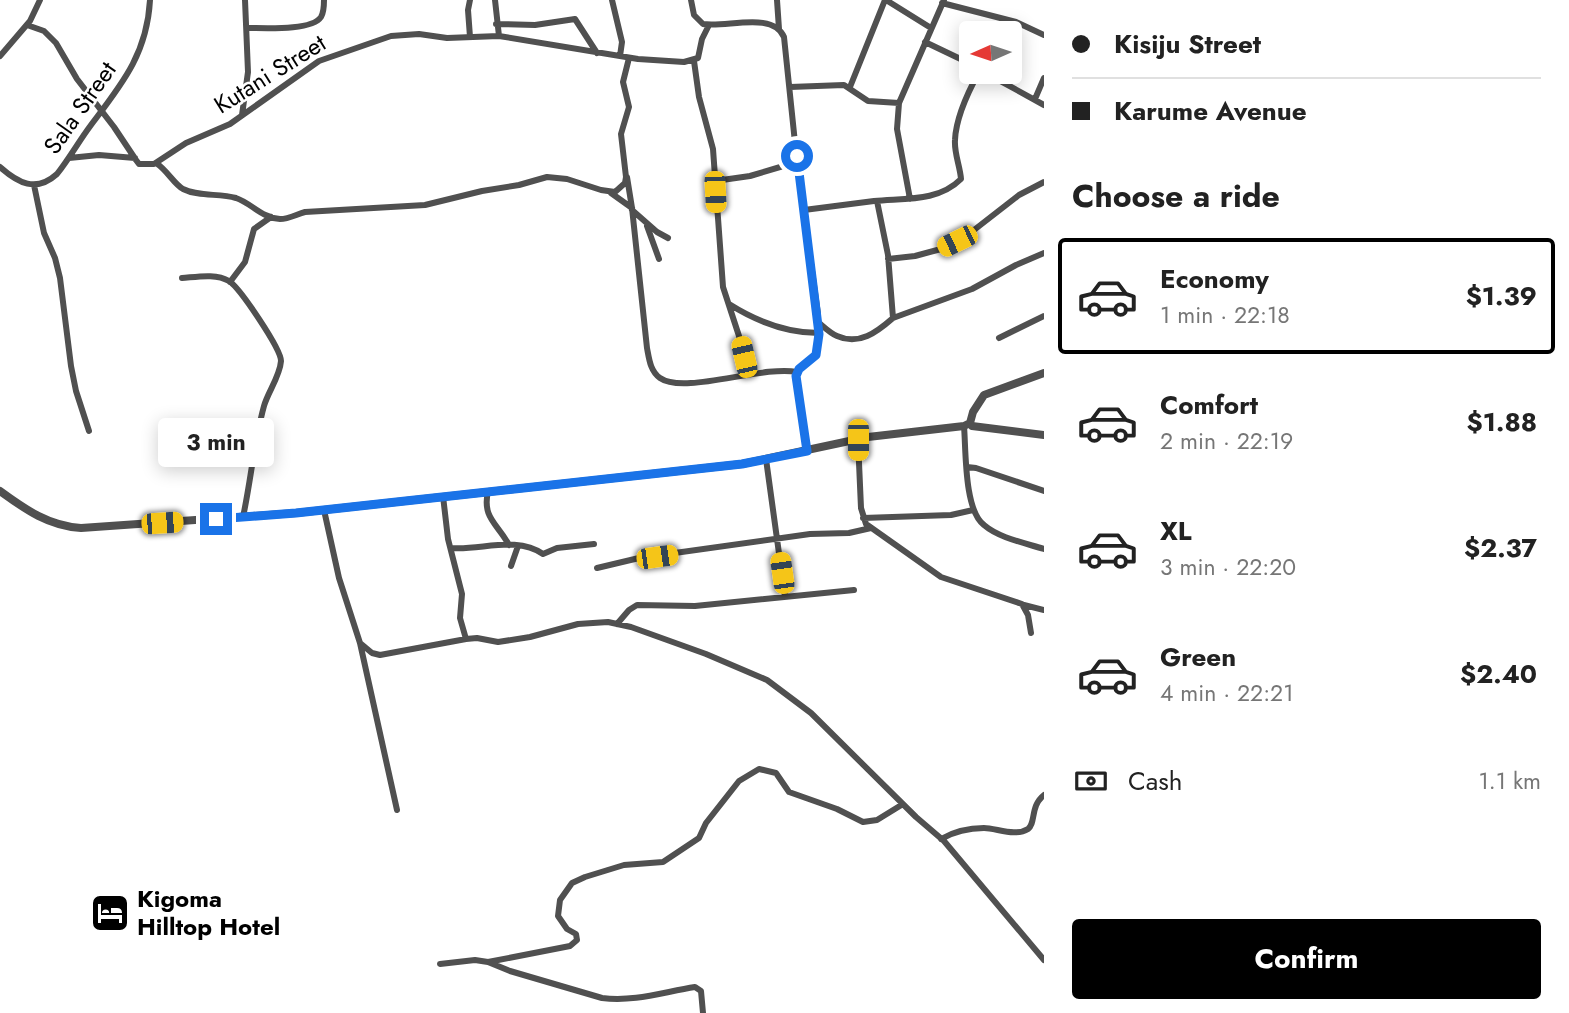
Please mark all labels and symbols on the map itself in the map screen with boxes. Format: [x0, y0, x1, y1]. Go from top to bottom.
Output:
north arrow [959, 21, 1022, 84]
street label: Kutani Street [207, 25, 333, 122]
street label: Sala Street [35, 54, 125, 161]
route start [781, 140, 813, 172]
car [704, 170, 727, 214]
car [934, 222, 981, 260]
car [730, 334, 759, 380]
callout: 3 min [158, 418, 274, 466]
car [848, 419, 869, 461]
route end [200, 503, 232, 535]
car [141, 511, 184, 535]
car [635, 544, 680, 570]
car [769, 551, 796, 595]
place label: Kigoma Hilltop Hotel [137, 881, 280, 944]
hotel icon: Kigoma Hilltop Hotel [89, 892, 131, 934]

